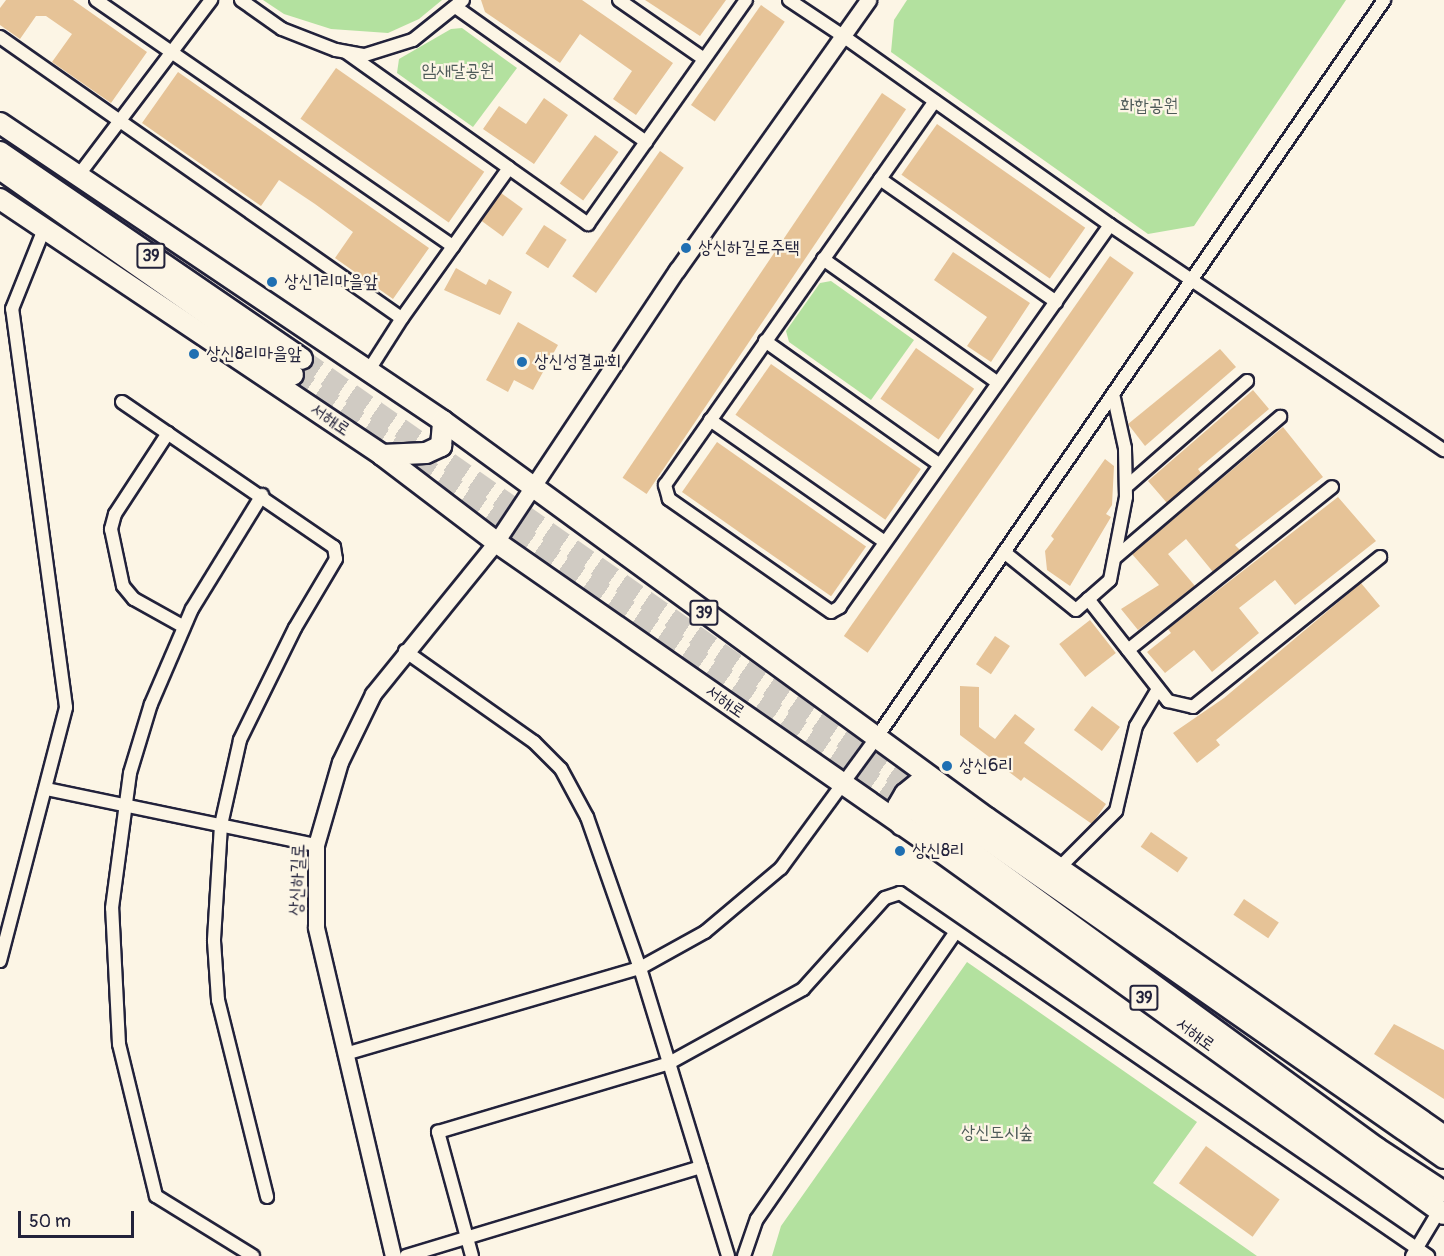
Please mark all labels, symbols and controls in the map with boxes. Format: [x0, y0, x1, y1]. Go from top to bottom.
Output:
park label: 암새달공원 [422, 60, 494, 82]
park label: 화합공원 [1120, 95, 1178, 117]
place label: 상신하길로주택 [698, 237, 799, 259]
marker: 상신하길로주택 [679, 241, 693, 255]
road number: 39 [136, 243, 166, 269]
place label: 상신1리마을앞 [284, 271, 378, 293]
marker: 상신1리마을앞 [265, 275, 279, 289]
place label: 상신8리마을앞 [206, 343, 302, 365]
marker: 상신8리마을앞 [187, 347, 201, 361]
place label: 상신성결교회 [534, 351, 621, 373]
marker: 상신성결교회 [515, 355, 529, 369]
street label: 서해로 [306, 399, 354, 441]
road number: 39 [689, 600, 719, 626]
street label: 서해로 [701, 681, 749, 723]
place label: 상신6리 [959, 755, 1013, 777]
marker: 상신6리 [940, 759, 954, 773]
place label: 상신8리 [912, 840, 965, 862]
street label: 상신하길로 [286, 843, 310, 917]
marker: 상신8리 [893, 844, 907, 858]
road number: 39 [1129, 985, 1159, 1011]
street label: 서해로 [1171, 1013, 1219, 1057]
park label: 상신도시숲 [961, 1122, 1033, 1144]
scale bar [21, 1199, 136, 1237]
text: 50 m [29, 1210, 71, 1233]

